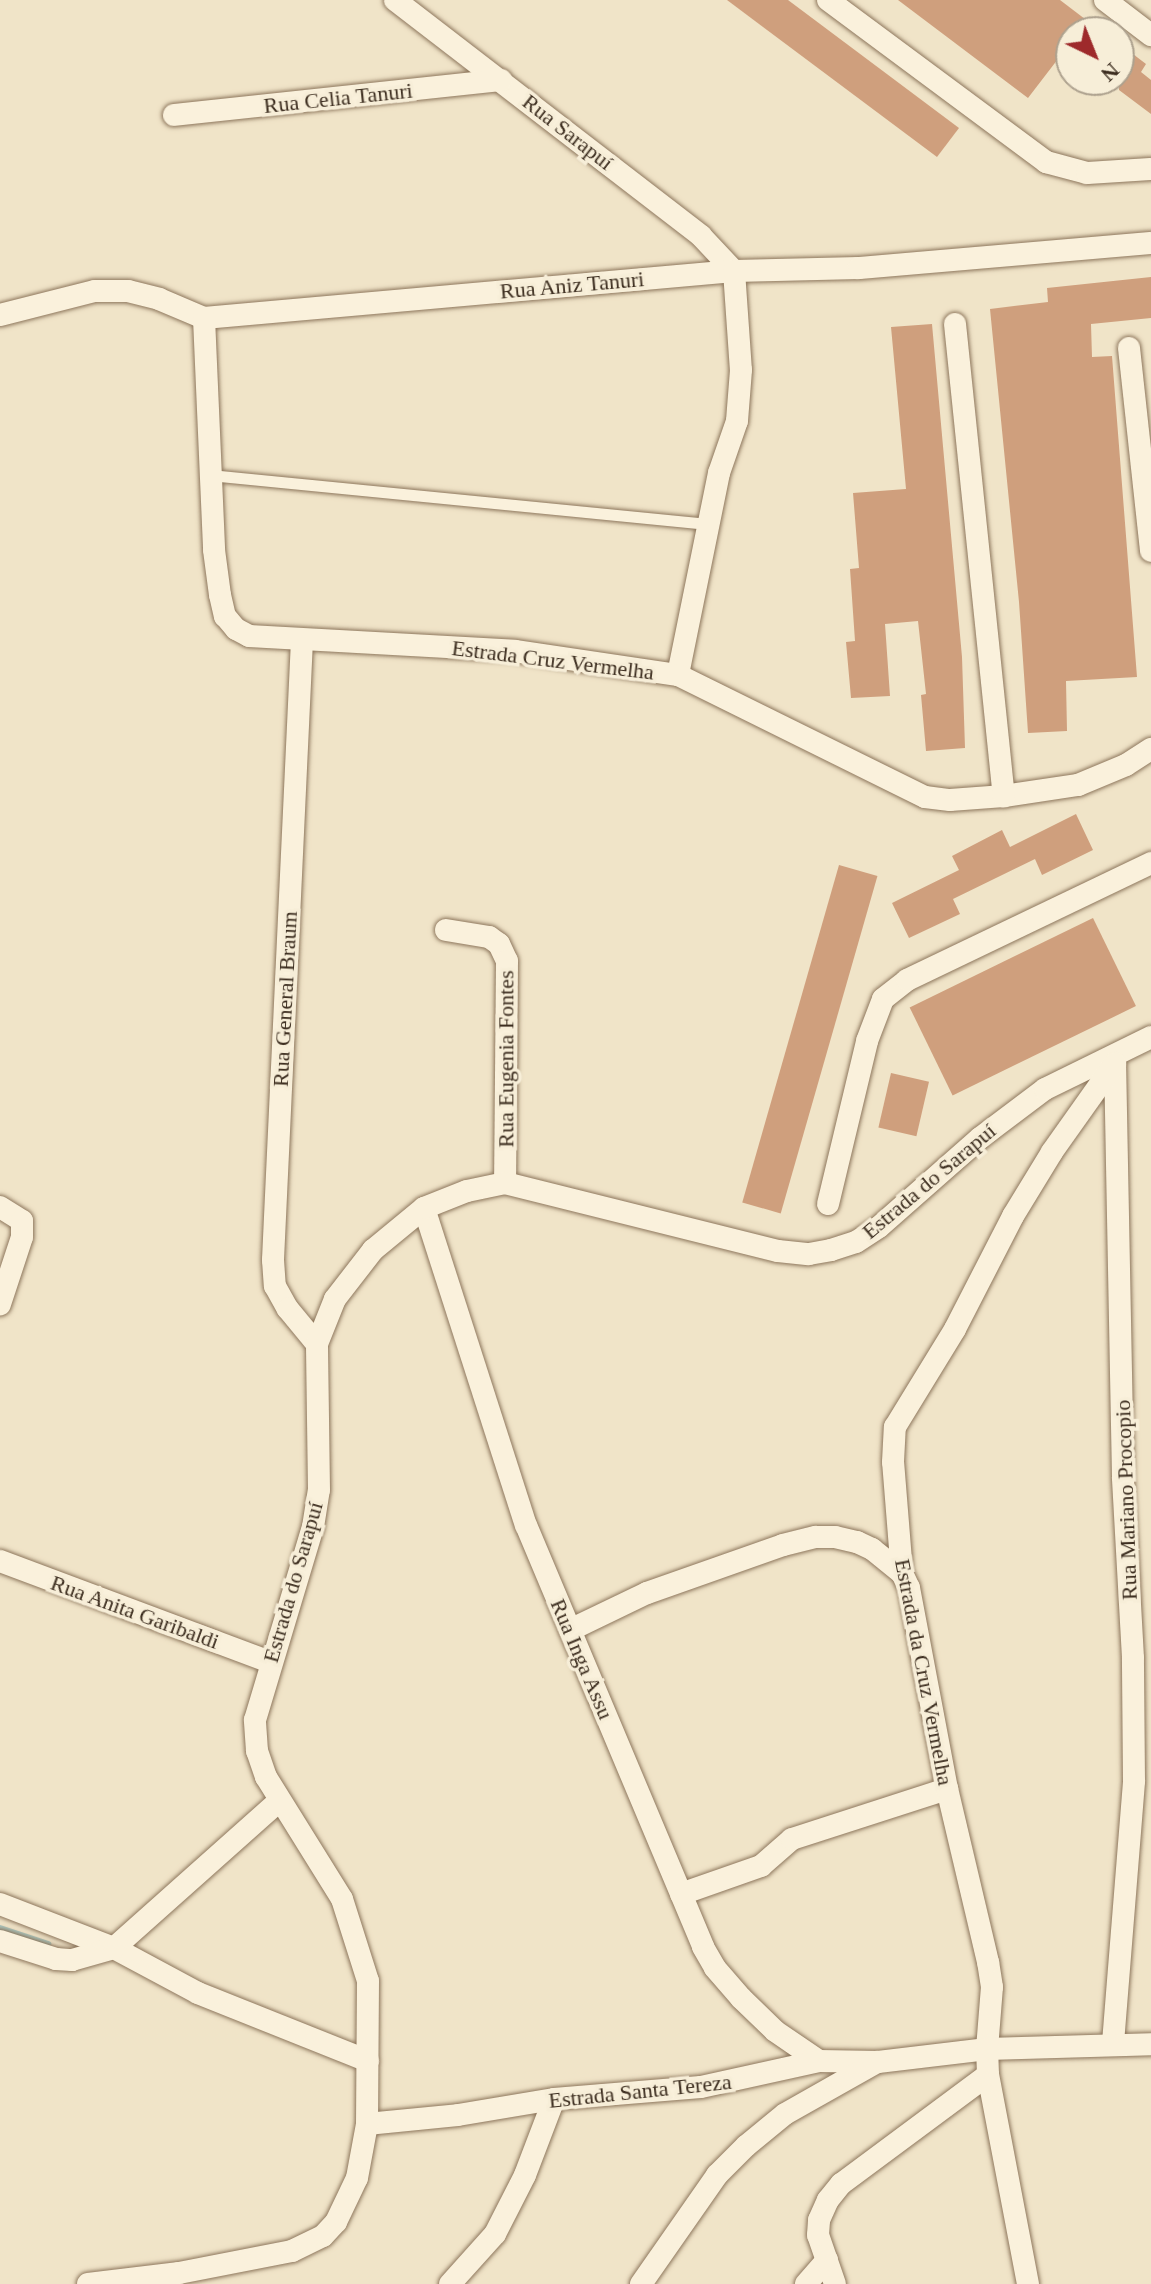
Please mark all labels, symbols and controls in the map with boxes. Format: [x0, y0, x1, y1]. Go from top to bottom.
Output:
north arrow [1055, 16, 1135, 96]
text: N [1096, 58, 1125, 87]
street label: Rua Celia Tanuri [262, 77, 414, 119]
street label: Rua Sarapuí [517, 88, 619, 176]
street label: Rua Aniz Tanuri [498, 265, 646, 305]
street label: Estrada Cruz Vermelha [450, 634, 656, 686]
street label: Rua General Braum [267, 910, 303, 1088]
street label: Rua Eugenia Fontes [493, 970, 519, 1148]
street label: Estrada do Sarapuí [857, 1117, 1001, 1245]
street label: Rua Mariano Procopio [1109, 1399, 1143, 1601]
street label: Estrada do Sarapuí [257, 1498, 329, 1666]
street label: Estrada da Cruz Vermelha [889, 1556, 959, 1788]
street label: Rua Anita Garibaldi [47, 1569, 223, 1655]
street label: Rua Inga Assu [545, 1594, 619, 1724]
street label: Estrada Santa Tereza [547, 2068, 733, 2114]

